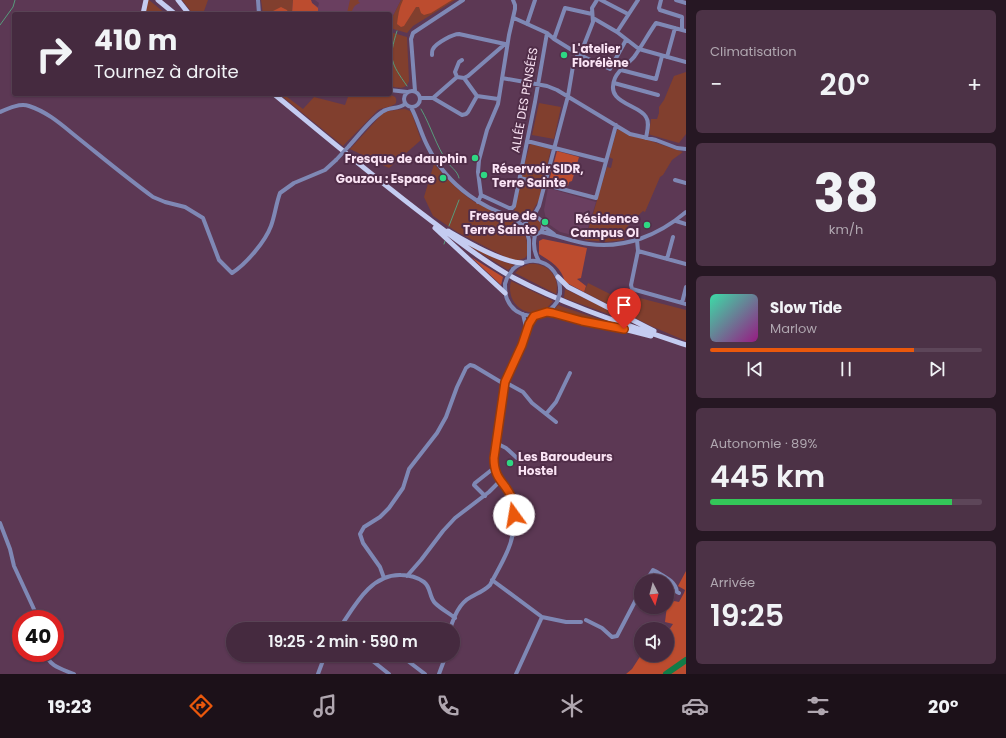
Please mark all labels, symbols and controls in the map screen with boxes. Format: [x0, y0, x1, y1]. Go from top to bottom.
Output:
text: 410 m [94, 21, 177, 60]
icon: right [28, 28, 80, 80]
place label: L'atelier Florélène [572, 40, 629, 71]
text: Climatisation [710, 42, 797, 61]
street label: ALLÉE DES PENSÉES [506, 46, 542, 154]
marker: L'atelier Florélène [559, 50, 569, 60]
text: Tournez à droite [94, 59, 239, 84]
text: 20° [820, 63, 870, 106]
text: − [710, 69, 722, 100]
text: + [967, 69, 982, 100]
place label: Fresque de dauphin [345, 150, 467, 167]
marker: Fresque de dauphin [470, 153, 480, 163]
text: 38 [813, 157, 879, 230]
place label: Réservoir SIDR, Terre Sainte [492, 160, 584, 191]
place label: Gouzou : Espace [336, 170, 436, 187]
marker: Réservoir SIDR, Terre Sainte [479, 170, 489, 180]
marker: Gouzou : Espace [438, 173, 448, 183]
place label: Fresque de Terre Sainte [463, 207, 538, 238]
place label: Résidence Campus OI [571, 210, 640, 241]
marker: Fresque de Terre Sainte [540, 217, 550, 227]
marker: Résidence Campus OI [642, 220, 652, 230]
text: km/h [829, 220, 863, 239]
pin [607, 288, 641, 329]
icon: arrive [613, 294, 635, 316]
text: Slow Tide [770, 297, 842, 318]
text: Marlow [770, 319, 817, 338]
icon: previous [744, 358, 766, 380]
icon: pause [835, 358, 857, 380]
icon: next [926, 358, 948, 380]
text: Autonomie · 89% [710, 434, 817, 453]
place label: Les Baroudeurs Hostel [518, 448, 613, 479]
text: 445 km [710, 455, 825, 498]
marker: Les Baroudeurs Hostel [505, 458, 515, 468]
position arrow [493, 494, 535, 536]
text: Arrivée [710, 573, 755, 592]
north arrow [634, 574, 674, 614]
map controls [634, 574, 674, 662]
text: 19:25 [710, 594, 784, 637]
speed limit sign: 40 [12, 610, 64, 662]
button: sound [634, 622, 674, 662]
text: 19:25 · 2 min · 590 m [268, 631, 418, 652]
icon: directions [187, 692, 215, 720]
icon: music [311, 692, 339, 720]
icon: phone [434, 692, 462, 720]
icon: climate [558, 692, 586, 720]
icon: car [681, 692, 709, 720]
icon: filters [804, 692, 832, 720]
text: 19:23 [48, 694, 92, 719]
text: 20° [928, 694, 958, 719]

